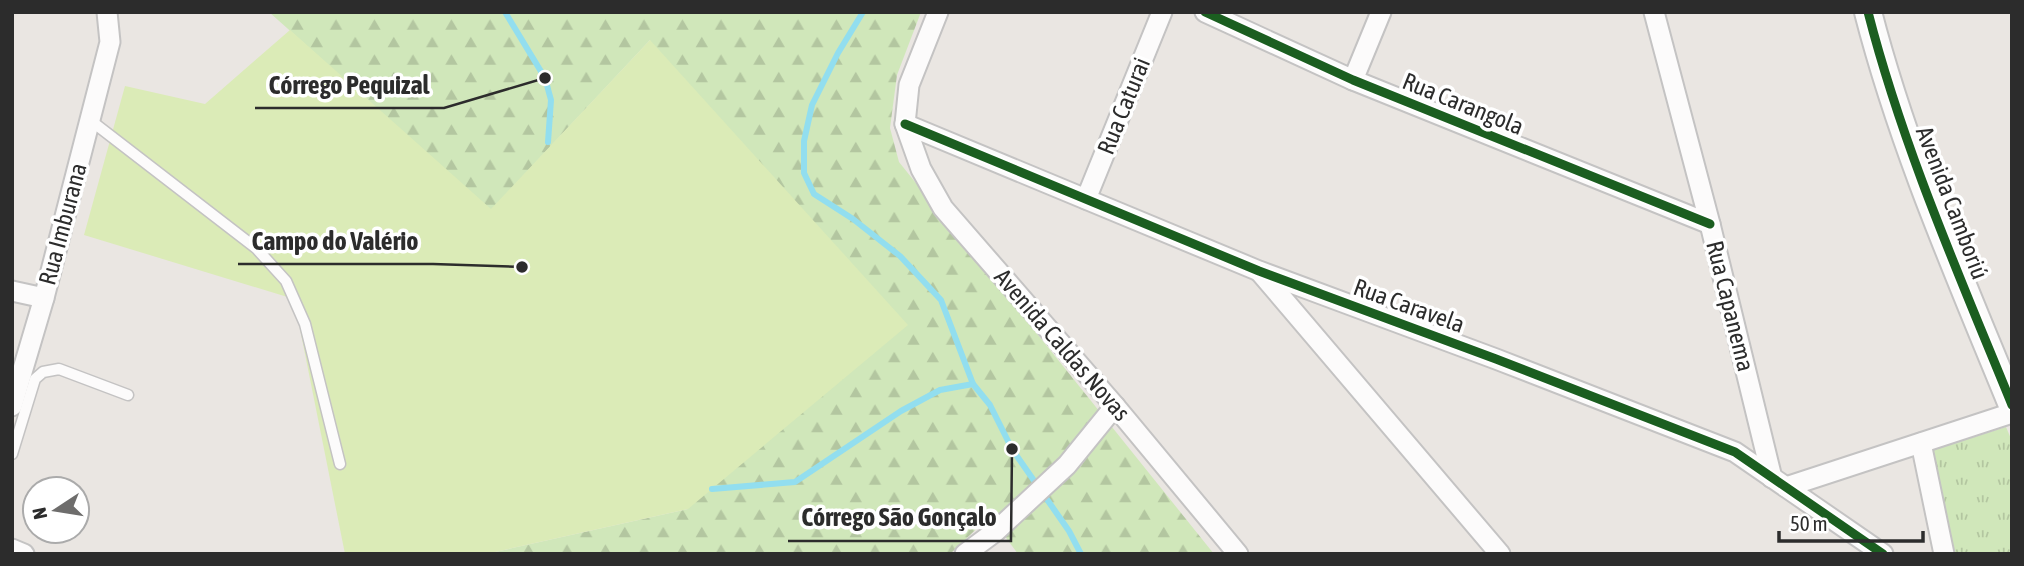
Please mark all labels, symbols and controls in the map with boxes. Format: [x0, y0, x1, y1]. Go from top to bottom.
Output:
street label: Rua Caturai [1092, 54, 1155, 158]
callout: Córrego Pequizal [255, 61, 444, 108]
street label: Rua Carangola [1399, 67, 1528, 140]
text: Córrego Pequizal [269, 70, 431, 100]
street label: Avenida Camboriú [1911, 123, 1994, 283]
street label: Rua Imburana [33, 160, 92, 288]
callout: Campo do Valério [238, 217, 433, 264]
text: Campo do Valério [251, 226, 419, 256]
street label: Rua Capanema [1701, 238, 1760, 374]
street label: Avenida Caldas Novas [989, 263, 1136, 426]
street label: Rua Caravela [1350, 273, 1468, 338]
north arrow [21, 475, 91, 545]
callout: Córrego São Gonçalo [788, 494, 1011, 541]
scale bar [1779, 500, 1923, 544]
text: Córrego São Gonçalo [801, 502, 997, 532]
text: N [27, 506, 51, 521]
text: 50 m [1790, 511, 1828, 535]

